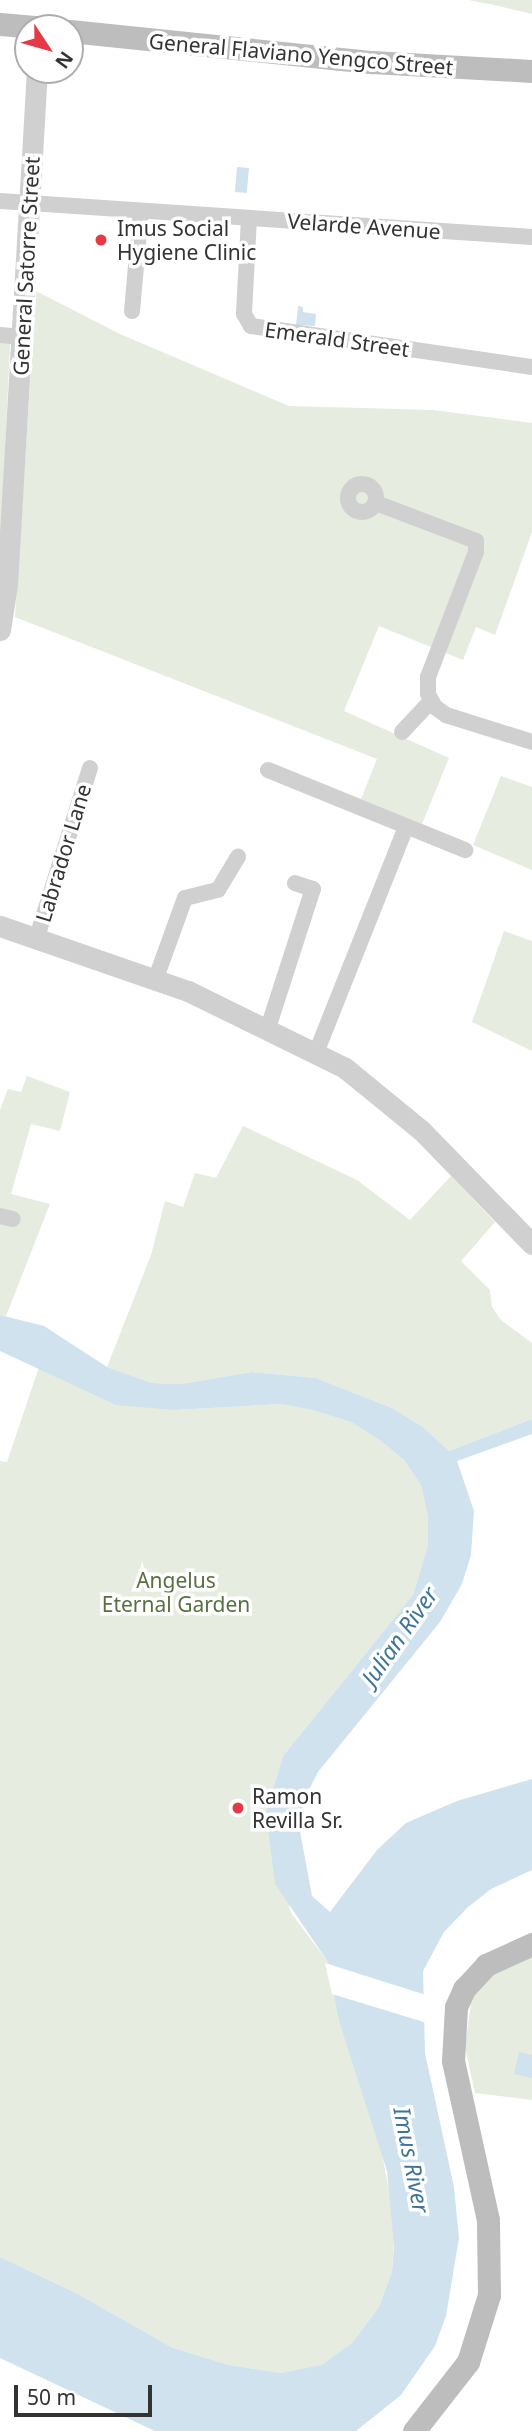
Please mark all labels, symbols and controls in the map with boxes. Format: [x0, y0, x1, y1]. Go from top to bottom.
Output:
north arrow [14, 14, 84, 84]
street label: General Flaviano Yengco Street [148, 28, 454, 80]
text: N [49, 46, 79, 74]
street label: General Satorre Street [8, 156, 44, 376]
street label: Velarde Avenue [287, 208, 441, 244]
place label: Imus Social Hygiene Clinic [117, 215, 256, 265]
marker: Imus Social Hygiene Clinic [91, 230, 111, 250]
street label: Emerald Street [263, 316, 411, 362]
street label: Labrador Lane [30, 781, 96, 925]
park label: Angelus Eternal Garden [102, 1567, 250, 1617]
water label: Julian River [355, 1581, 443, 1691]
place label: Ramon Revilla Sr. [252, 1783, 343, 1833]
marker: Ramon Revilla Sr. [230, 1800, 246, 1816]
water label: Imus River [388, 2105, 436, 2215]
scale bar [18, 2372, 156, 2416]
text: 50 m [27, 2383, 76, 2411]

